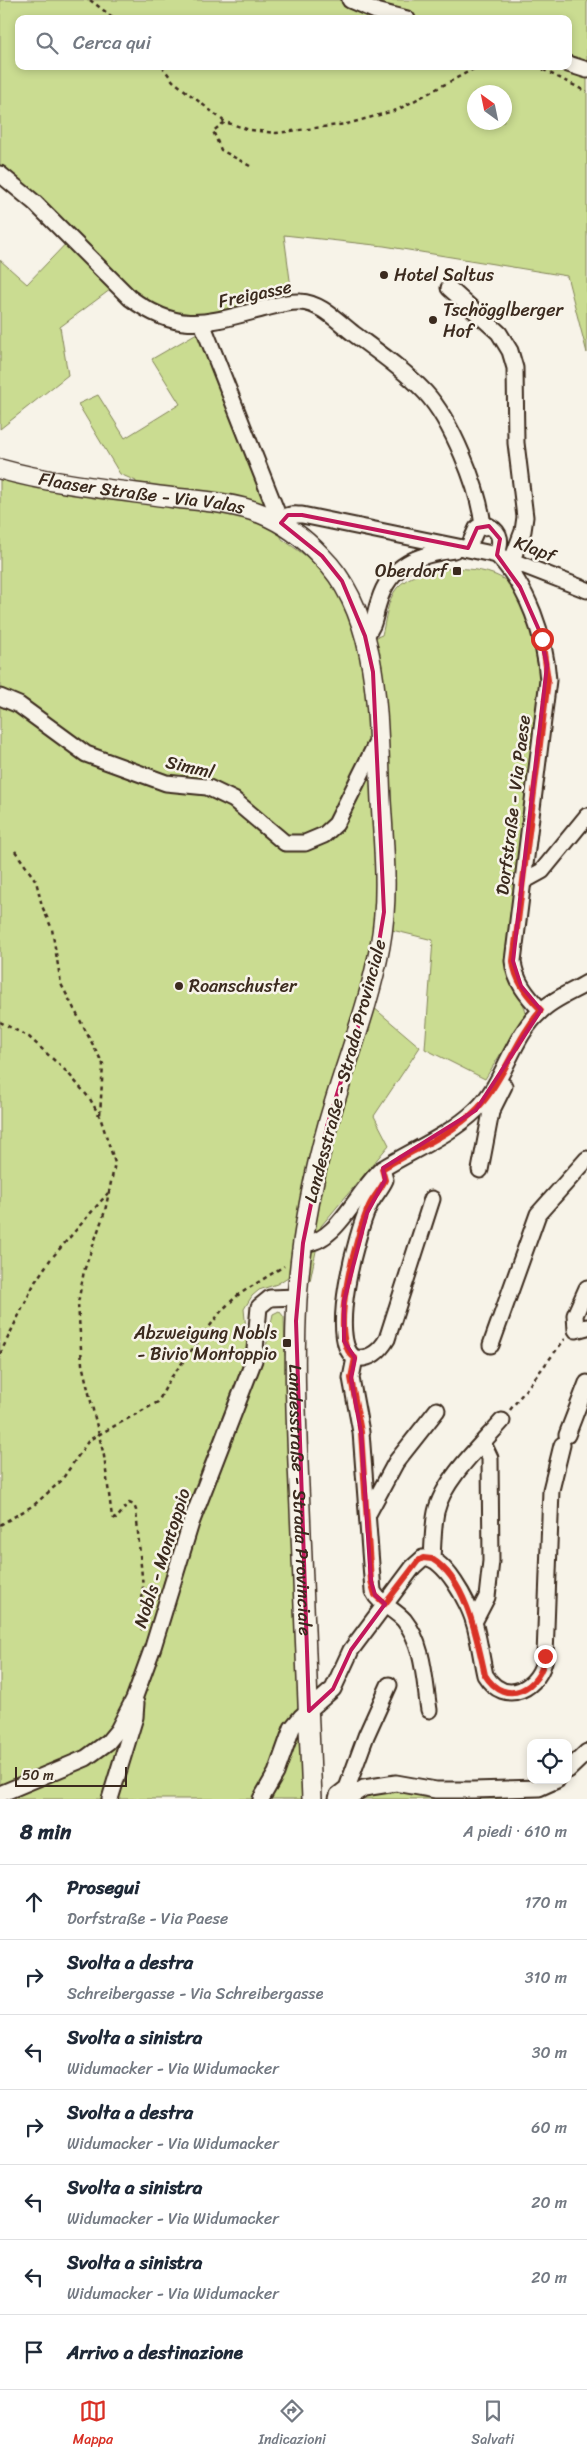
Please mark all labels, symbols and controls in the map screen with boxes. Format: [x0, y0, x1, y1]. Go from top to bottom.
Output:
search box [15, 15, 572, 70]
text: Cerca qui [73, 26, 151, 59]
icon: search [33, 29, 61, 57]
north arrow [467, 85, 512, 130]
place label: Hotel Saltus [394, 259, 495, 291]
marker: Hotel Saltus [378, 269, 390, 281]
street label: Freigasse [215, 271, 295, 317]
place label: Tschögglberger Hof [443, 294, 564, 347]
marker: Tschögglberger Hof [427, 314, 439, 326]
street label: Flaaser Straße - Via Valas [36, 463, 249, 524]
street label: Klapf [509, 526, 563, 572]
place label: Oberdorf [375, 555, 449, 587]
marker: Oberdorf [451, 565, 463, 577]
route start [531, 628, 554, 651]
street label: Dorfstraße - Via Paese [486, 713, 540, 897]
street label: Simml [162, 746, 218, 788]
street label: Landesstraße - Strada Provinciale [294, 936, 396, 1206]
place label: Roanschuster [189, 970, 298, 1002]
marker: Roanschuster [173, 980, 185, 992]
place label: Abzweigung Nobls - Bivio Montoppio [133, 1317, 278, 1370]
marker: Abzweigung Nobls - Bivio Montoppio [281, 1337, 293, 1349]
street label: Landesstraße - Strada Provinciale [279, 1364, 321, 1637]
street label: Nobls - Montoppio [124, 1484, 200, 1632]
route end [534, 1645, 557, 1668]
map controls [527, 1739, 572, 1784]
button: locate [527, 1739, 572, 1784]
text: 50 m [22, 1763, 54, 1788]
scale bar [15, 1764, 128, 1787]
text: 8 min [20, 1813, 71, 1851]
text: A piedi · 610 m [463, 1817, 567, 1846]
text: Prosegui [67, 1871, 140, 1904]
icon: ahead [20, 1888, 48, 1916]
text: 170 m [524, 1888, 567, 1917]
text: Dorfstraße - Via Paese [67, 1904, 228, 1933]
text: Svolta a destra [67, 1946, 193, 1979]
icon: right [20, 1963, 48, 1991]
text: 310 m [525, 1963, 567, 1992]
text: Schreibergasse - Via Schreibergasse [67, 1979, 323, 2008]
text: Svolta a sinistra [67, 2021, 202, 2054]
icon: left [20, 2038, 48, 2066]
text: 30 m [532, 2038, 567, 2067]
text: Widumacker - Via Widumacker [67, 2054, 279, 2083]
text: Svolta a destra [67, 2096, 193, 2129]
icon: right [20, 2113, 48, 2141]
text: 60 m [531, 2113, 567, 2142]
text: Widumacker - Via Widumacker [67, 2129, 279, 2158]
text: Svolta a sinistra [67, 2171, 202, 2204]
icon: left [20, 2188, 48, 2216]
text: 20 m [531, 2188, 567, 2217]
text: Widumacker - Via Widumacker [67, 2204, 279, 2233]
text: Svolta a sinistra [67, 2246, 202, 2279]
icon: left [20, 2263, 48, 2291]
text: 20 m [531, 2263, 567, 2292]
text: Widumacker - Via Widumacker [67, 2279, 279, 2308]
text: Arrivo a destinazione [67, 2336, 243, 2369]
icon: arrive [20, 2338, 48, 2366]
tab: Mappa [73, 2397, 113, 2452]
tab: Indicazioni [258, 2397, 326, 2452]
tab: Salvati [471, 2397, 514, 2452]

